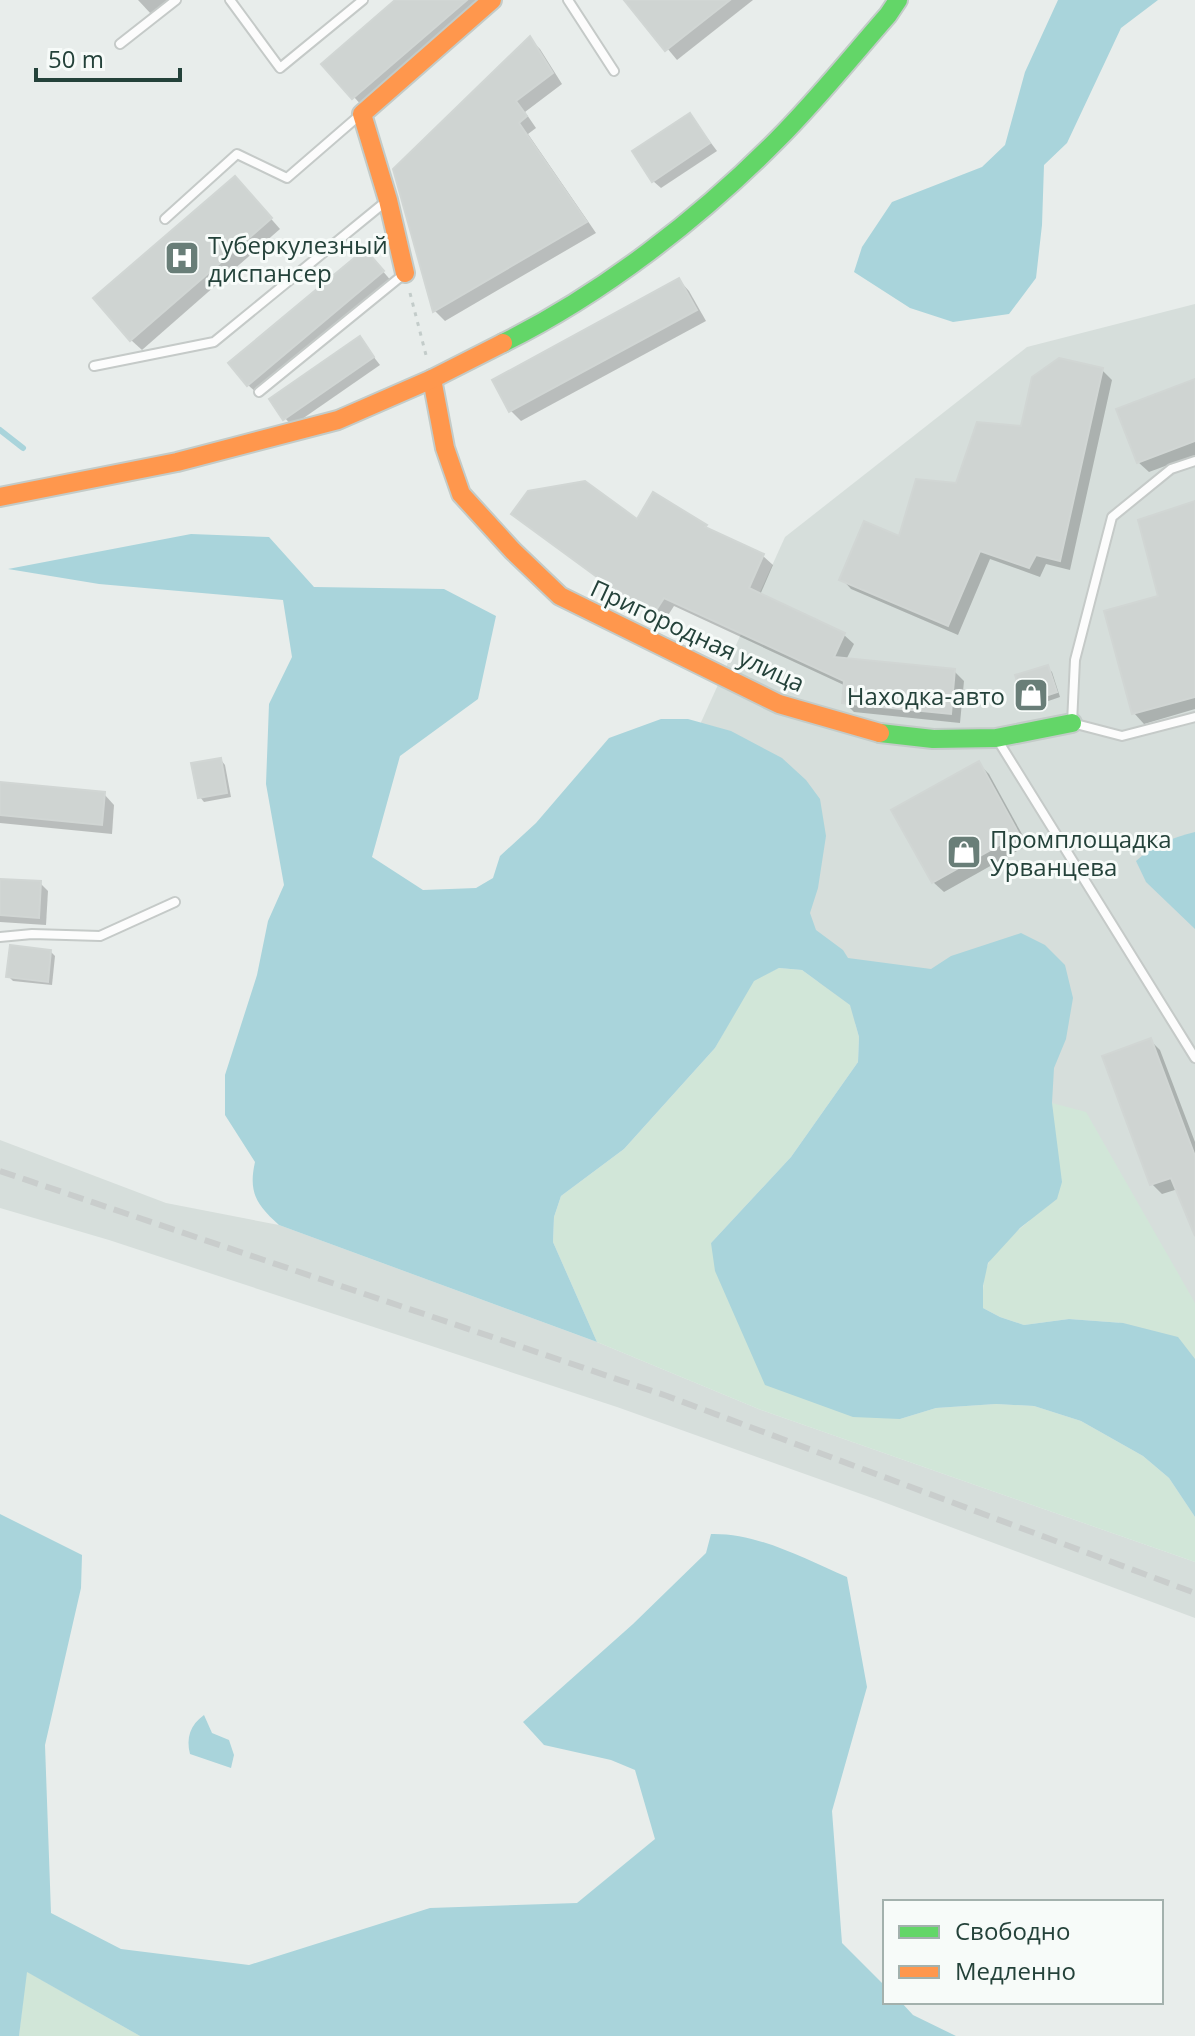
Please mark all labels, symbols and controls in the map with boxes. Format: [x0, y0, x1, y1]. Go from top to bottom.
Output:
scale bar [36, 32, 180, 82]
text: 50 m [48, 42, 104, 75]
place label: Туберкулезный диспансер [208, 228, 388, 289]
hospital icon: Туберкулезный диспансер [163, 239, 201, 277]
street label: Пригородная улица [586, 571, 810, 699]
shop icon: Находка-авто [1012, 676, 1050, 714]
place label: Находка-авто [847, 679, 1005, 712]
place label: Промплощадка Урванцева [990, 822, 1172, 883]
shop icon: Промплощадка Урванцева [945, 833, 983, 871]
legend [883, 1900, 1163, 2004]
text: Свободно [955, 1914, 1070, 1947]
text: Медленно [955, 1954, 1076, 1987]

